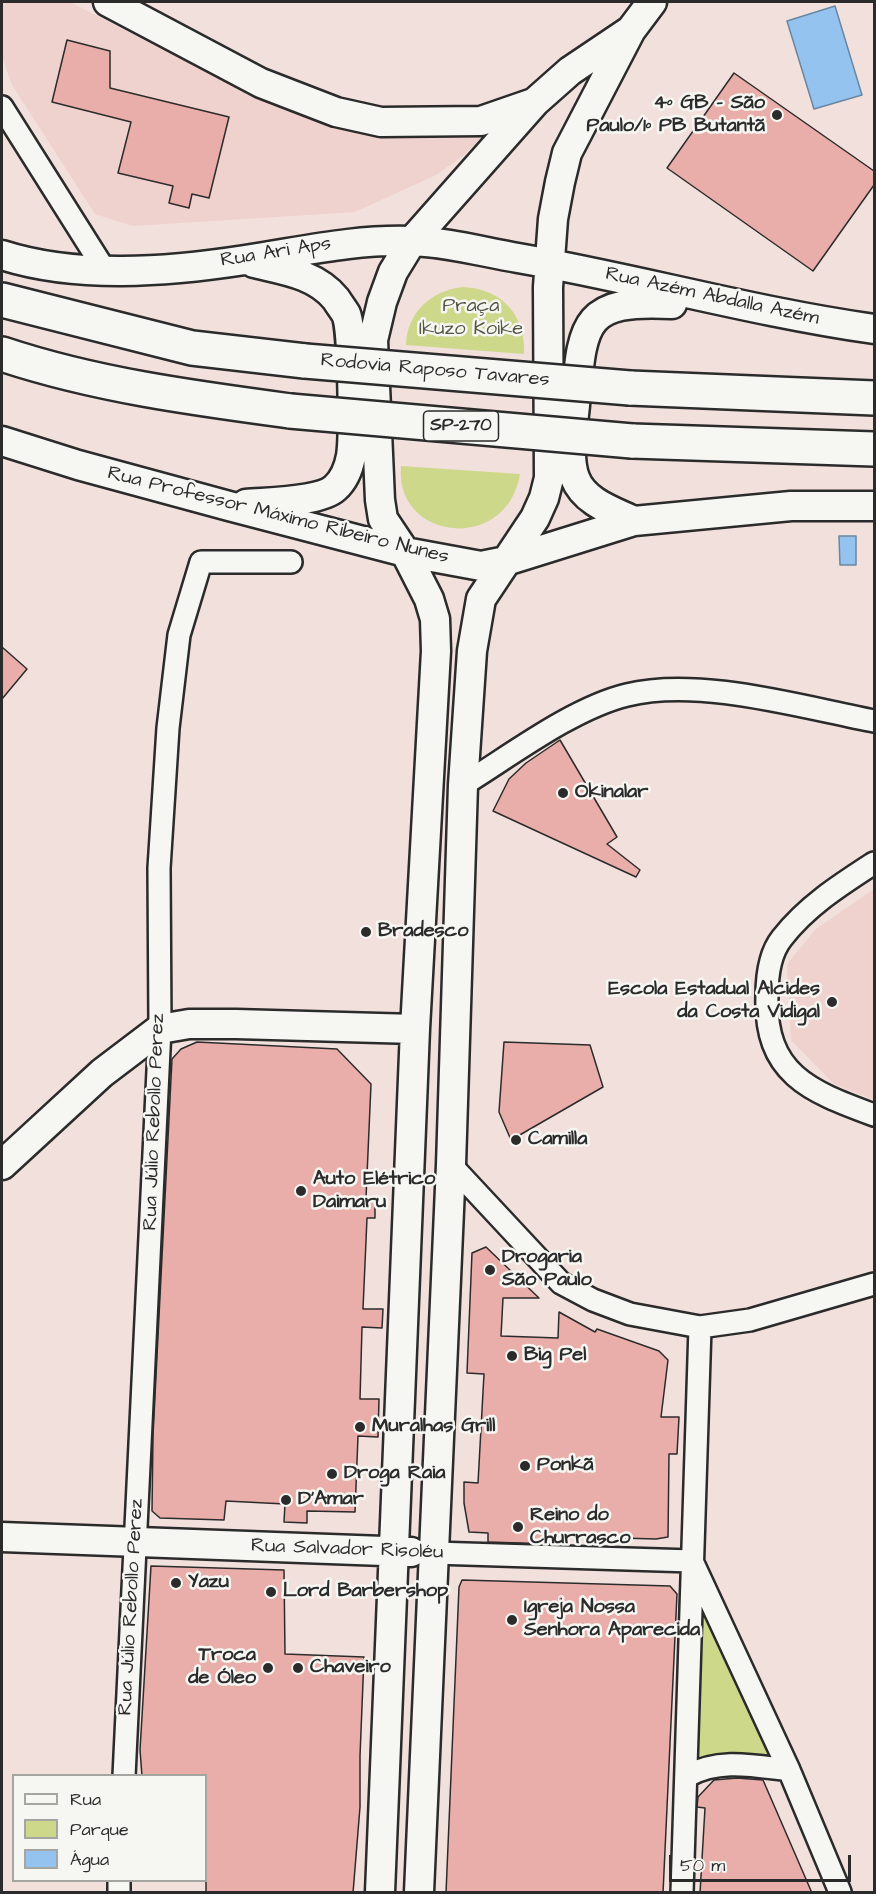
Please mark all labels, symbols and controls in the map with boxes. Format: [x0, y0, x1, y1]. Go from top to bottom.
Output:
place label: 4º GB - São Paulo/1º PB Butantã [587, 92, 765, 139]
marker: 4º GB - São Paulo/1º PB Butantã [770, 108, 784, 122]
street label: Rua Ari Aps [219, 232, 333, 274]
street label: Rua Azém Abdalla Azém [603, 263, 821, 331]
park label: Praça Ikuzo Koike [419, 295, 523, 342]
street label: Rodovia Raposo Tavares [319, 349, 551, 393]
road number: SP-270 [424, 411, 498, 441]
street label: Rua Professor Máximo Ribeiro Nunes [105, 462, 451, 570]
place label: Okinalar [575, 781, 648, 805]
marker: Okinalar [556, 786, 570, 800]
place label: Bradesco [378, 920, 468, 944]
marker: Bradesco [359, 925, 373, 939]
place label: Escola Estadual Alcides da Costa Vidigal [608, 978, 820, 1025]
marker: Escola Estadual Alcides da Costa Vidigal [825, 995, 839, 1009]
street label: Rua Júlio Rebollo Perez [139, 1013, 171, 1231]
place label: Camilla [528, 1128, 587, 1152]
marker: Camilla [509, 1133, 523, 1147]
place label: Auto Elétrico Daimaru [313, 1168, 435, 1215]
marker: Auto Elétrico Daimaru [294, 1184, 308, 1198]
place label: Drogaria São Paulo [502, 1246, 592, 1293]
marker: Drogaria São Paulo [483, 1263, 497, 1277]
place label: Big Pel [524, 1344, 586, 1368]
marker: Big Pel [505, 1349, 519, 1363]
place label: Muralhas Grill [372, 1415, 495, 1439]
marker: Muralhas Grill [353, 1420, 367, 1434]
place label: Ponkã [537, 1454, 593, 1478]
marker: Ponkã [518, 1459, 532, 1473]
place label: Droga Raia [344, 1462, 445, 1486]
marker: Droga Raia [325, 1467, 339, 1481]
place label: D'Amar [298, 1488, 364, 1512]
marker: D'Amar [279, 1493, 293, 1507]
street label: Rua Júlio Rebollo Perez [114, 1498, 150, 1716]
place label: Reino do Churrasco [530, 1504, 630, 1551]
marker: Reino do Churrasco [511, 1520, 525, 1534]
street label: Rua Salvador Risoléu [250, 1535, 444, 1565]
place label: Yazu [188, 1571, 229, 1595]
marker: Yazu [169, 1576, 183, 1590]
place label: Lord Barbershop [283, 1580, 448, 1604]
marker: Lord Barbershop [264, 1585, 278, 1599]
place label: Igreja Nossa Senhora Aparecida [524, 1596, 700, 1643]
marker: Igreja Nossa Senhora Aparecida [505, 1613, 519, 1627]
place label: Troca de Óleo [188, 1644, 256, 1691]
place label: Chaveiro [310, 1656, 391, 1680]
marker: Troca de Óleo [261, 1661, 275, 1675]
marker: Chaveiro [291, 1661, 305, 1675]
legend [12, 1774, 207, 1882]
text: Rua [70, 1787, 101, 1812]
text: Parque [70, 1817, 129, 1842]
scale bar [672, 1843, 854, 1881]
text: Água [70, 1847, 109, 1872]
text: 50 m [680, 1853, 725, 1878]

